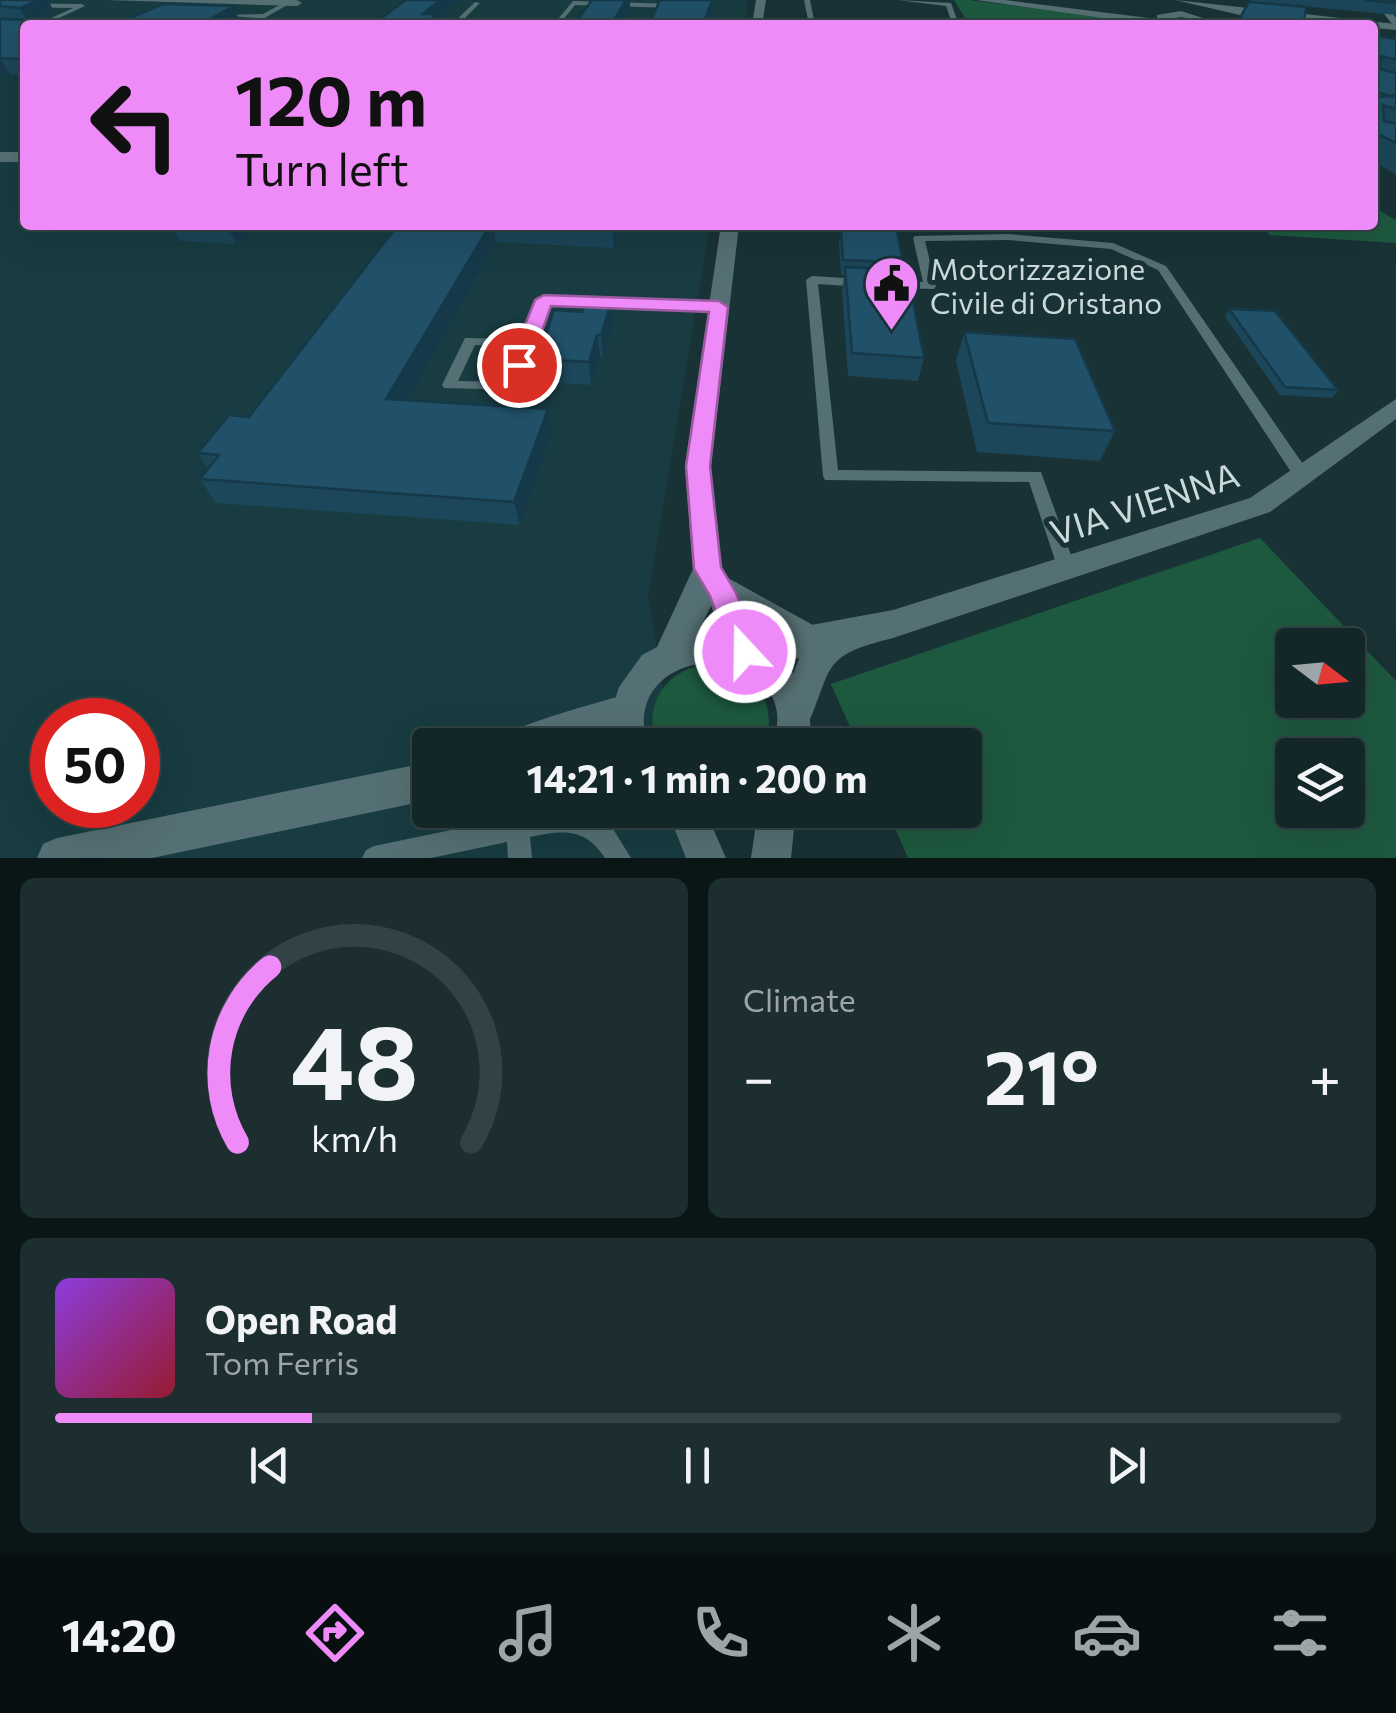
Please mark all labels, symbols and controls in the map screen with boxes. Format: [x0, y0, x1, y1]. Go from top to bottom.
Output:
text: 120 m [235, 55, 427, 140]
icon: left [70, 60, 200, 190]
text: Turn left [235, 140, 409, 195]
place label: Motorizzazione Civile di Oristano [930, 249, 1162, 320]
public building icon: Motorizzazione Civile di Oristano [861, 254, 921, 333]
pin [477, 323, 562, 408]
icon: arrive [492, 338, 547, 393]
street label: VIA VIENNA [1044, 451, 1244, 553]
position arrow [693, 600, 797, 704]
north arrow [1275, 628, 1365, 718]
map controls [1275, 628, 1365, 828]
speed limit sign: 50 [30, 698, 160, 828]
button: layers [1275, 738, 1365, 828]
text: 14:21 · 1 min · 200 m [527, 754, 868, 801]
text: Climate [743, 979, 856, 1019]
text: 48 [290, 994, 418, 1121]
text: 21° [984, 1029, 1099, 1120]
text: − [743, 1042, 774, 1109]
text: + [1309, 1042, 1341, 1109]
text: km/h [311, 1116, 397, 1159]
text: Open Road [205, 1295, 398, 1342]
text: Tom Ferris [205, 1342, 359, 1382]
icon: previous [242, 1438, 297, 1493]
icon: pause [670, 1438, 725, 1493]
icon: next [1099, 1438, 1154, 1493]
icon: directions [300, 1598, 370, 1668]
icon: music [493, 1598, 563, 1668]
icon: phone [686, 1598, 756, 1668]
icon: climate [879, 1598, 949, 1668]
icon: car [1072, 1598, 1142, 1668]
icon: filters [1265, 1598, 1335, 1668]
text: 14:20 [61, 1606, 177, 1661]

